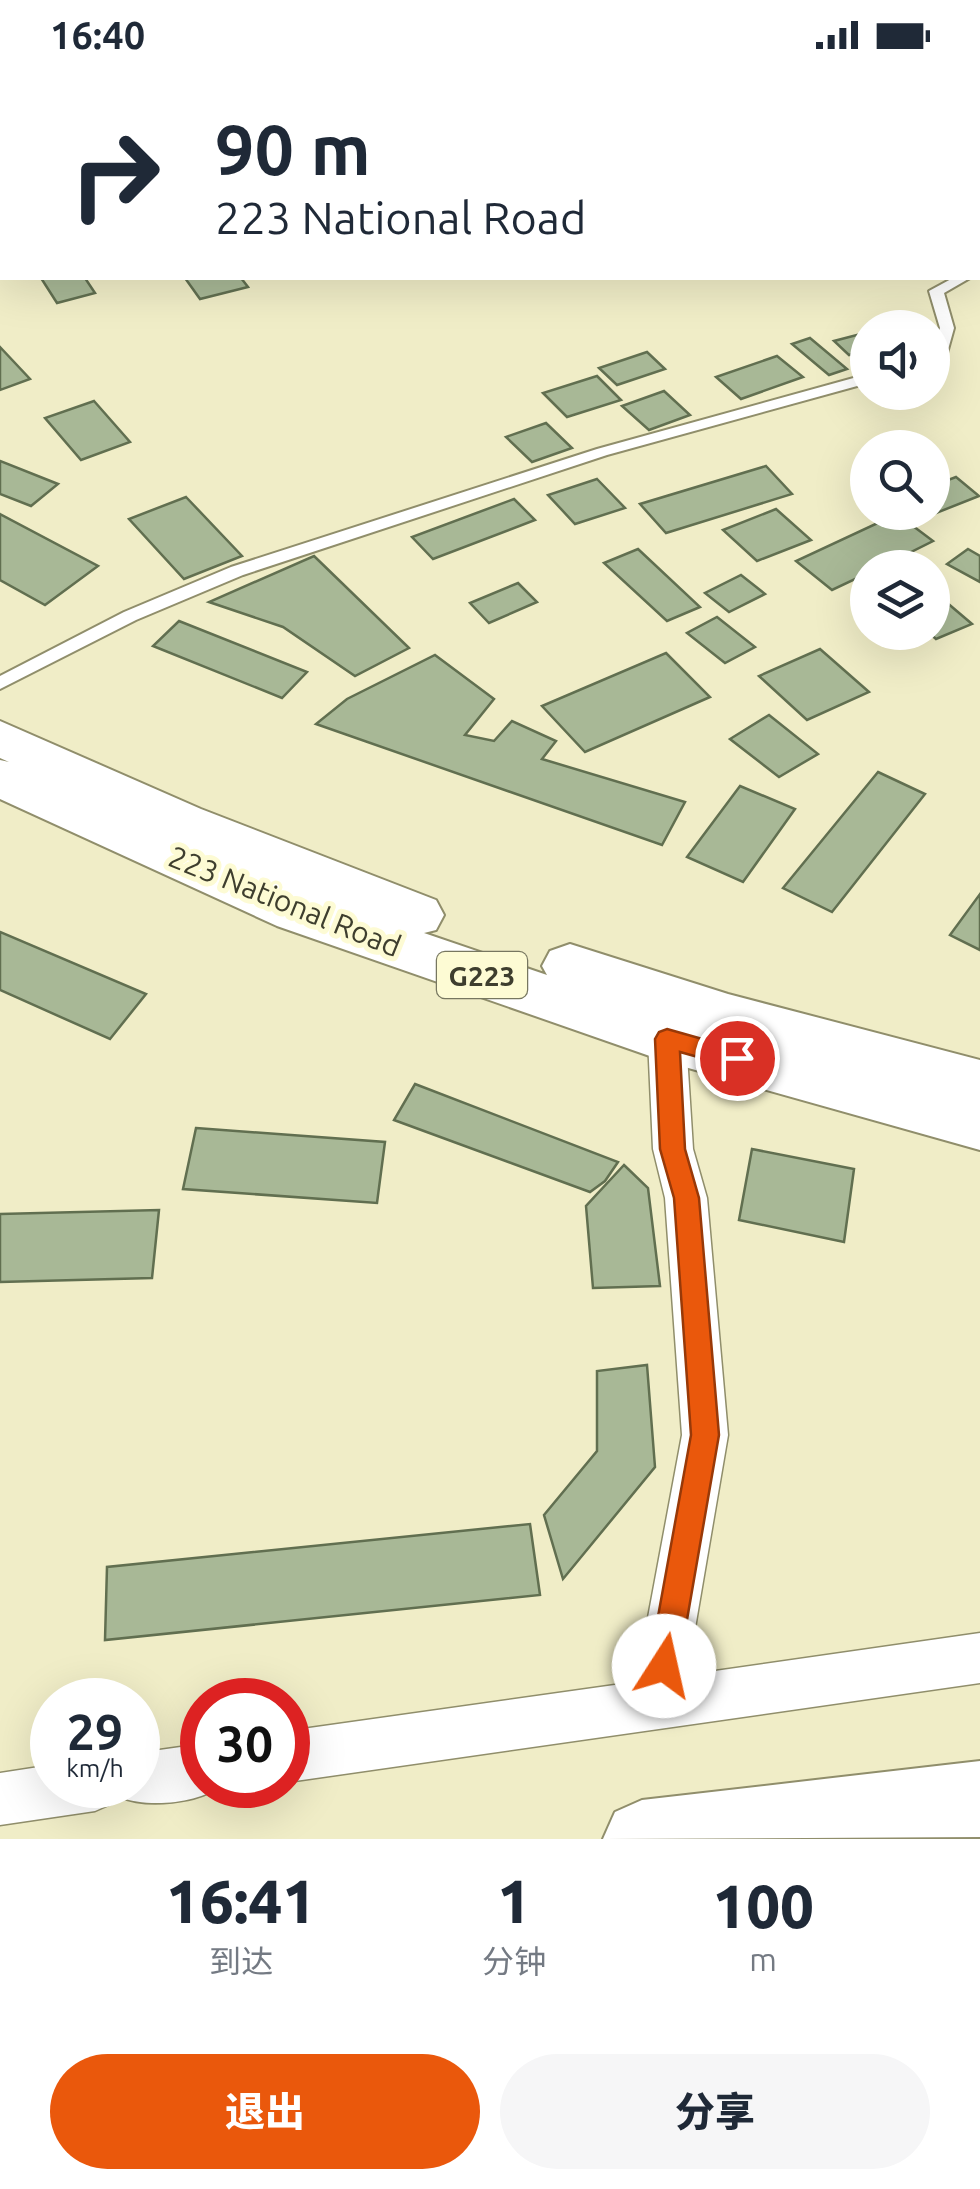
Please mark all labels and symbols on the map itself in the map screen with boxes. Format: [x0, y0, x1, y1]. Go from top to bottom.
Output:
street label: 223 National Road [164, 839, 406, 963]
road number: G223 [437, 952, 527, 998]
pin [695, 1016, 780, 1101]
position arrow [612, 1614, 716, 1718]
speed limit sign: 30 [180, 1678, 310, 1808]

